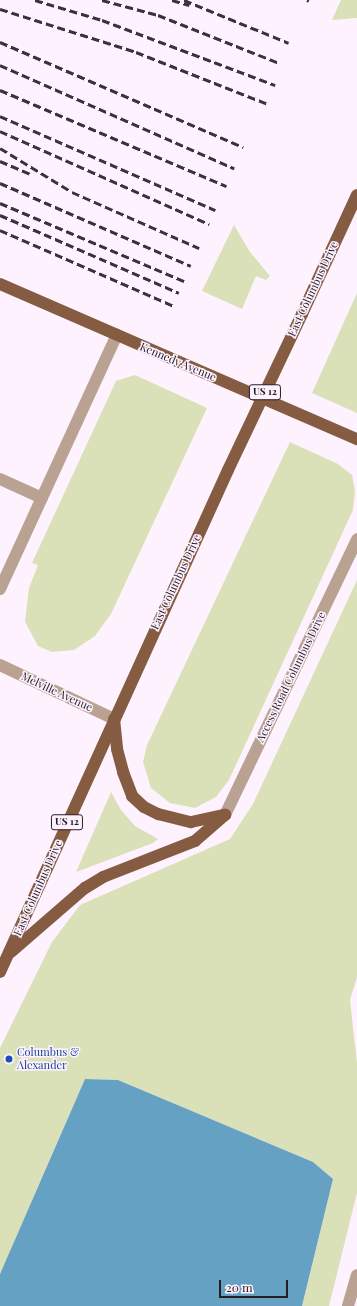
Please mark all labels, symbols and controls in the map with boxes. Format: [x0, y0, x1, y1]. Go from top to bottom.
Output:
street label: East Columbus Drive [285, 239, 341, 339]
street label: Kennedy Avenue [137, 340, 219, 384]
road number: US 12 [248, 384, 282, 400]
street label: East Columbus Drive [148, 532, 204, 632]
street label: Access Road Columbus Drive [254, 610, 328, 744]
street label: Melville Avenue [19, 670, 95, 714]
road number: US 12 [50, 814, 84, 830]
street label: East Columbus Drive [11, 838, 65, 938]
place label: Columbus & Alexander [17, 1046, 79, 1072]
marker: Columbus & Alexander [4, 1054, 14, 1064]
scale bar [221, 1272, 290, 1298]
text: 20 m [226, 1279, 253, 1295]

